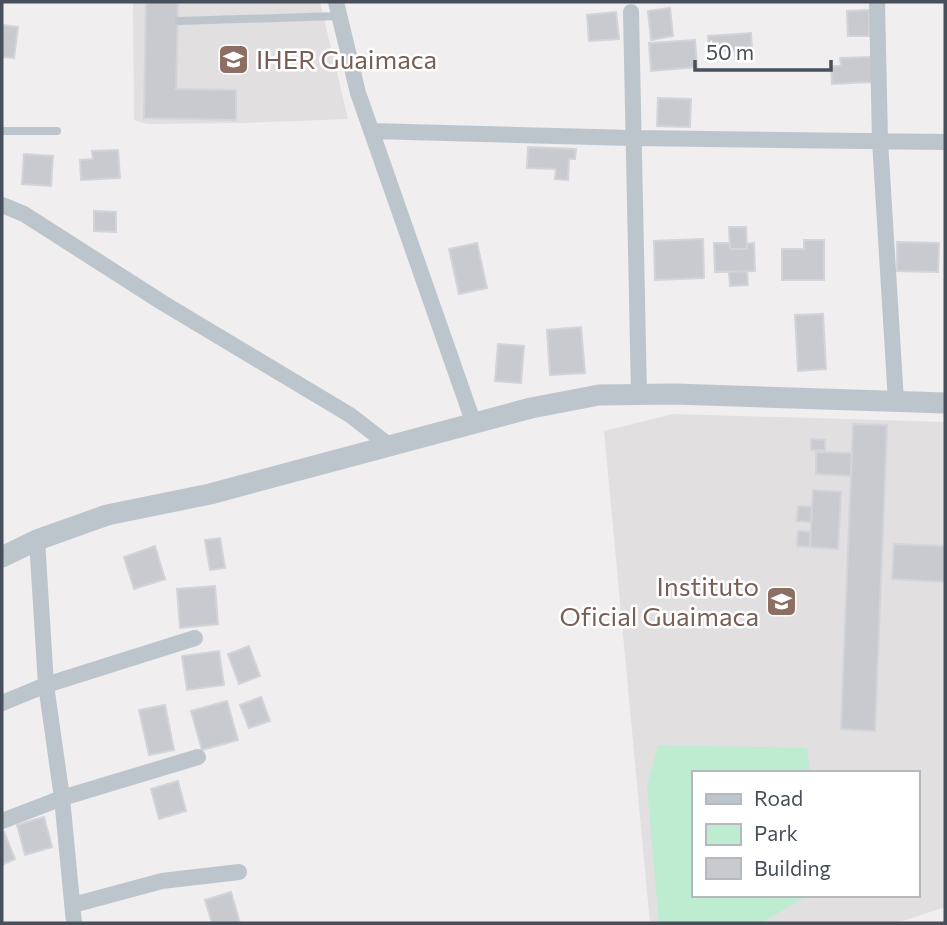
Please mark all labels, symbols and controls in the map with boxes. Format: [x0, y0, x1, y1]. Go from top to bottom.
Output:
scale bar [695, 28, 832, 72]
text: 50 m [706, 39, 754, 64]
school or university icon: IHER Guaimaca [216, 43, 250, 77]
place label: IHER Guaimaca [256, 43, 437, 74]
place label: Instituto Oficial Guaimaca [559, 570, 759, 631]
school or university icon: Instituto Oficial Guaimaca [765, 585, 799, 619]
legend [692, 771, 919, 897]
text: Road [754, 785, 803, 810]
text: Park [754, 820, 798, 845]
text: Building [754, 855, 831, 880]

